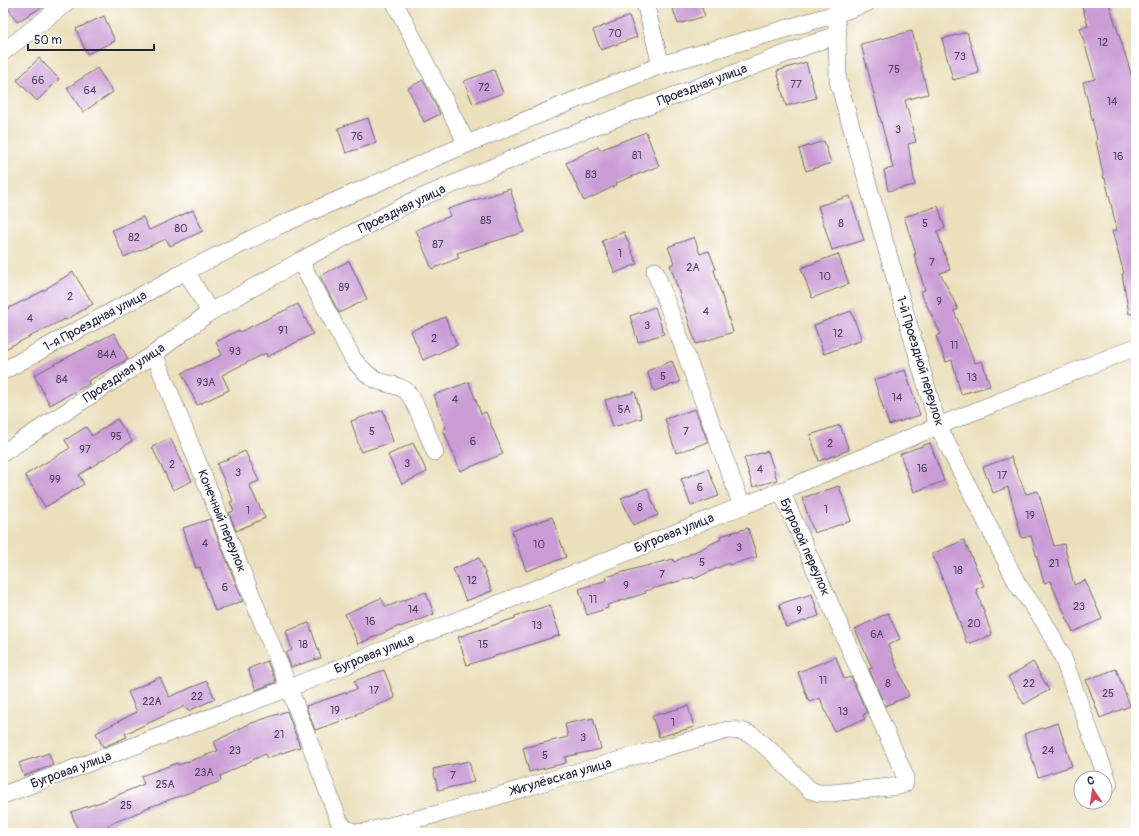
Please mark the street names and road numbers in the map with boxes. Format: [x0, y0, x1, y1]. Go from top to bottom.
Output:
street label: Проездная улица [655, 60, 749, 110]
street label: Проездная улица [356, 181, 448, 237]
street label: 1-я Проездная улица [41, 287, 149, 355]
street label: 1-й Проездной переулок [893, 294, 948, 428]
street label: Проездная улица [80, 340, 168, 406]
street label: Конечный переулок [194, 467, 250, 575]
street label: Бугровой переулок [776, 496, 834, 598]
street label: Бугровая улица [632, 510, 716, 556]
street label: Бугровая улица [332, 631, 416, 677]
street label: Бугровая улица [28, 748, 114, 792]
street label: Жигулёвская улица [507, 755, 613, 800]

